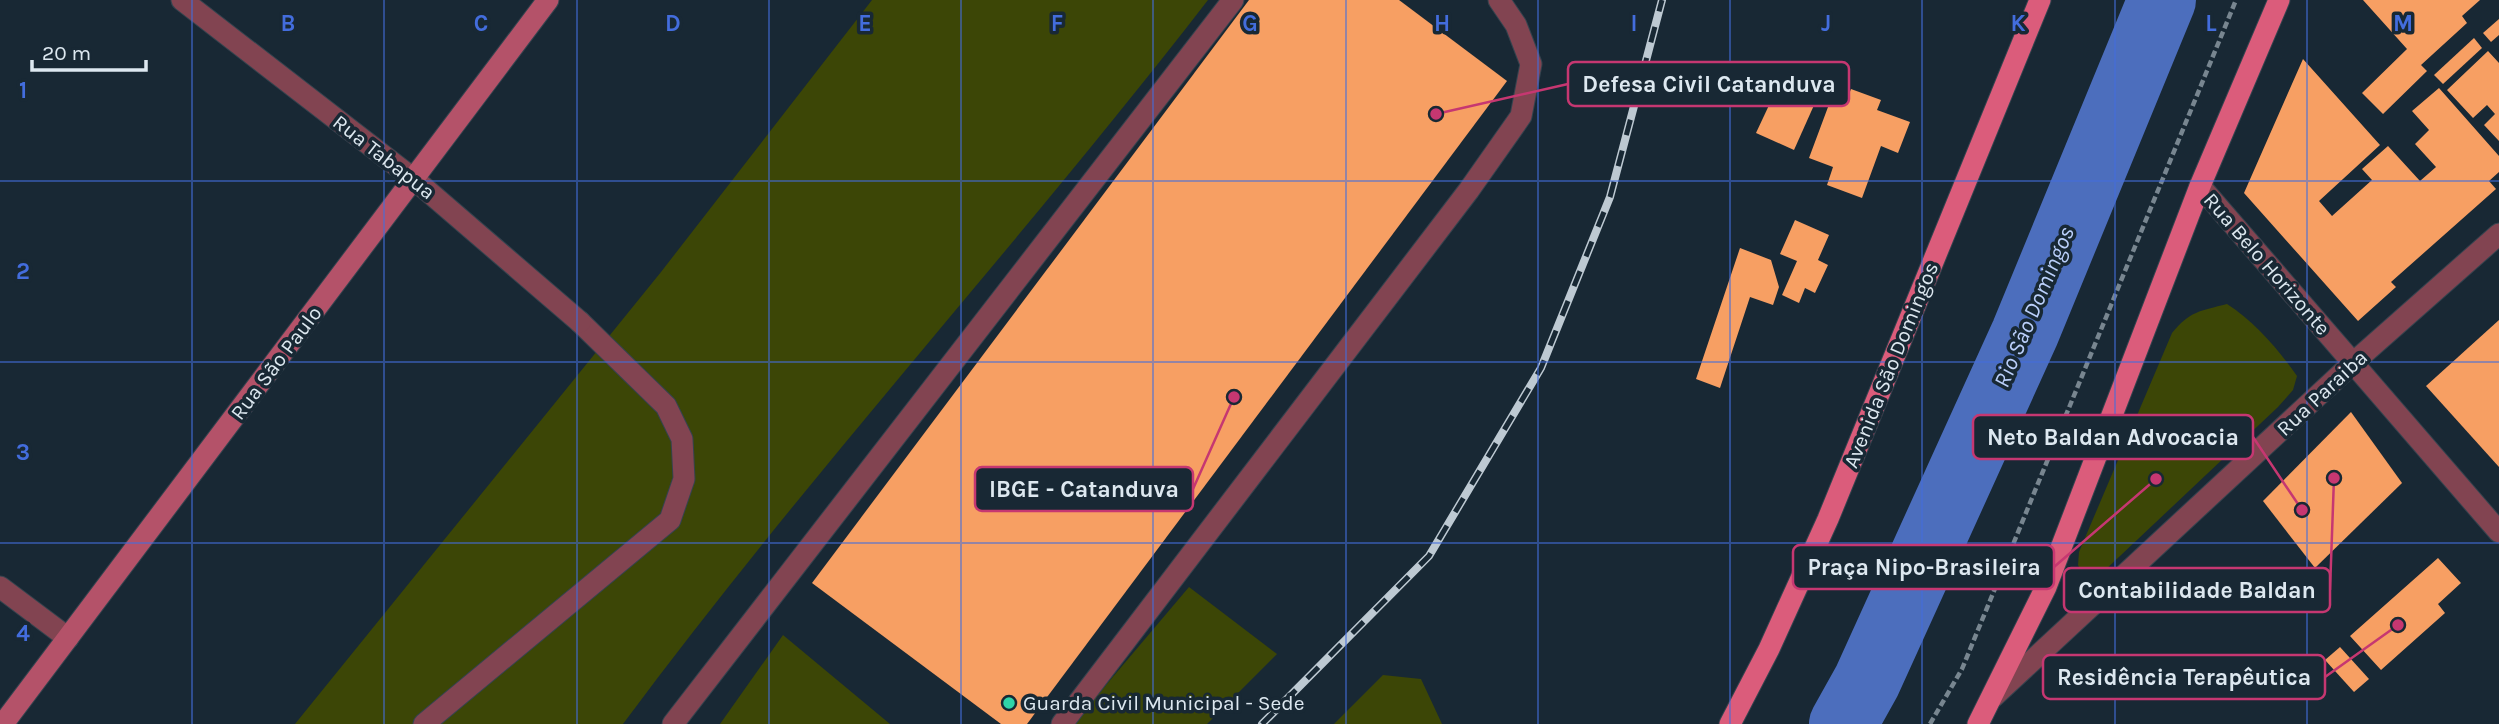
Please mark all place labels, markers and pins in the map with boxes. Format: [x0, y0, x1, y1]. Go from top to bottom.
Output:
callout: Defesa Civil Catanduva [1568, 62, 1849, 106]
callout: Neto Baldan Advocacia [1973, 415, 2253, 459]
callout: IBGE - Catanduva [975, 467, 1193, 511]
callout: Praça Nipo-Brasileira [1793, 545, 2054, 589]
callout: Contabilidade Baldan [2064, 568, 2330, 612]
callout: Residência Terapêutica [2043, 655, 2325, 699]
place label: Guarda Civil Municipal - Sede [1023, 691, 1304, 715]
marker: Guarda Civil Municipal - Sede [1001, 695, 1017, 711]

